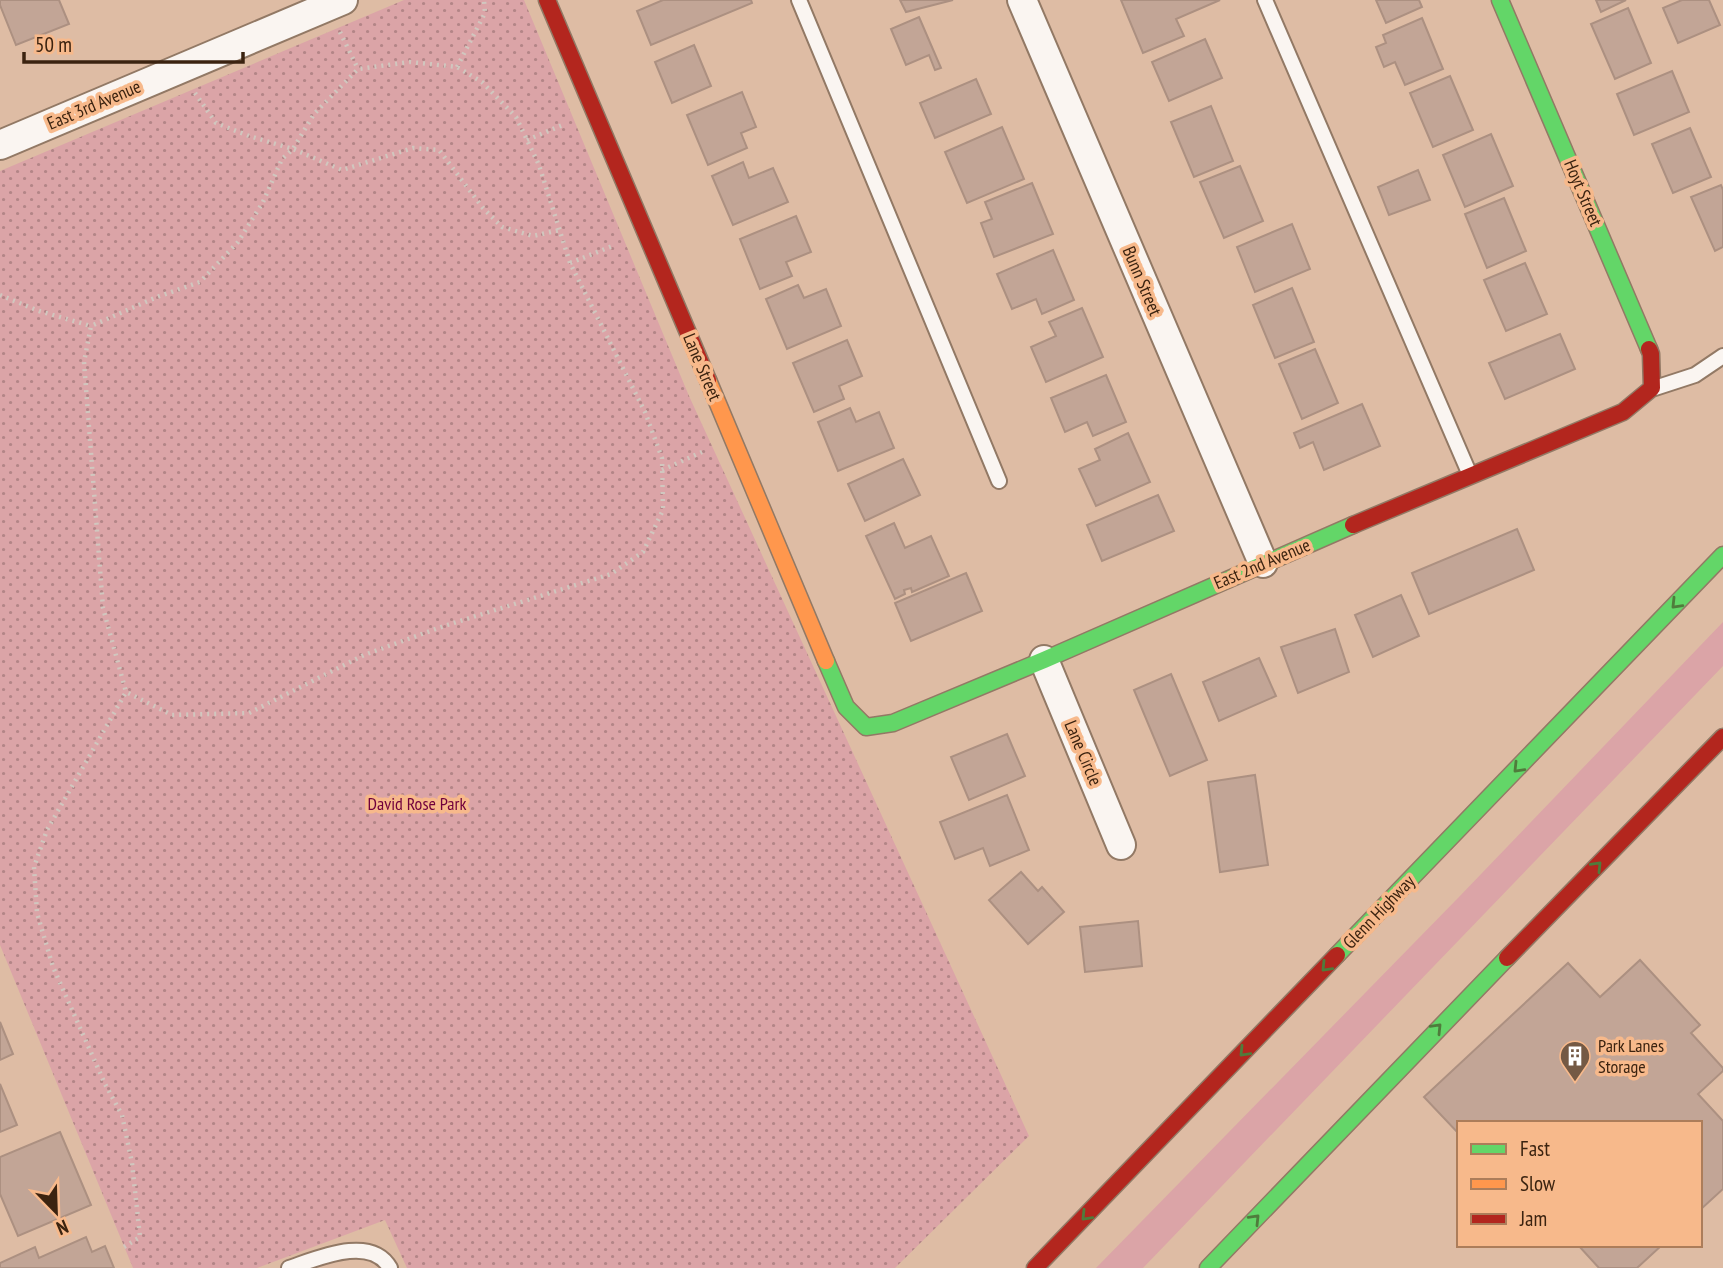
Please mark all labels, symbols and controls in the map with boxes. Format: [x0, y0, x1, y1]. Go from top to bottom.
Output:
scale bar [24, 21, 243, 65]
text: 50 m [35, 31, 72, 58]
street label: East 3rd Avenue [44, 75, 144, 135]
street label: Hoyt Street [1559, 156, 1608, 230]
street label: Bunn Street [1118, 243, 1167, 319]
street label: Lane Street [678, 330, 727, 404]
street label: East 2nd Avenue [1210, 533, 1313, 594]
one-way arrow [1671, 596, 1684, 609]
street label: Lane Circle [1059, 717, 1107, 789]
one-way arrow [1513, 760, 1526, 773]
park label: David Rose Park [368, 792, 466, 815]
one-way arrow [1588, 861, 1601, 874]
street label: Glenn Highway [1338, 870, 1420, 953]
one-way arrow [1322, 959, 1335, 972]
one-way arrow [1429, 1024, 1442, 1037]
place label: Park Lanes Storage [1598, 1034, 1664, 1078]
building icon: Park Lanes Storage [1558, 1039, 1592, 1083]
one-way arrow [1240, 1044, 1253, 1057]
legend [1457, 1121, 1702, 1247]
text: Fast [1520, 1135, 1550, 1162]
text: Slow [1520, 1170, 1556, 1197]
north arrow [21, 1177, 91, 1247]
text: Jam [1519, 1205, 1547, 1232]
one-way arrow [1081, 1208, 1094, 1221]
one-way arrow [1247, 1214, 1260, 1227]
text: N [53, 1215, 72, 1241]

